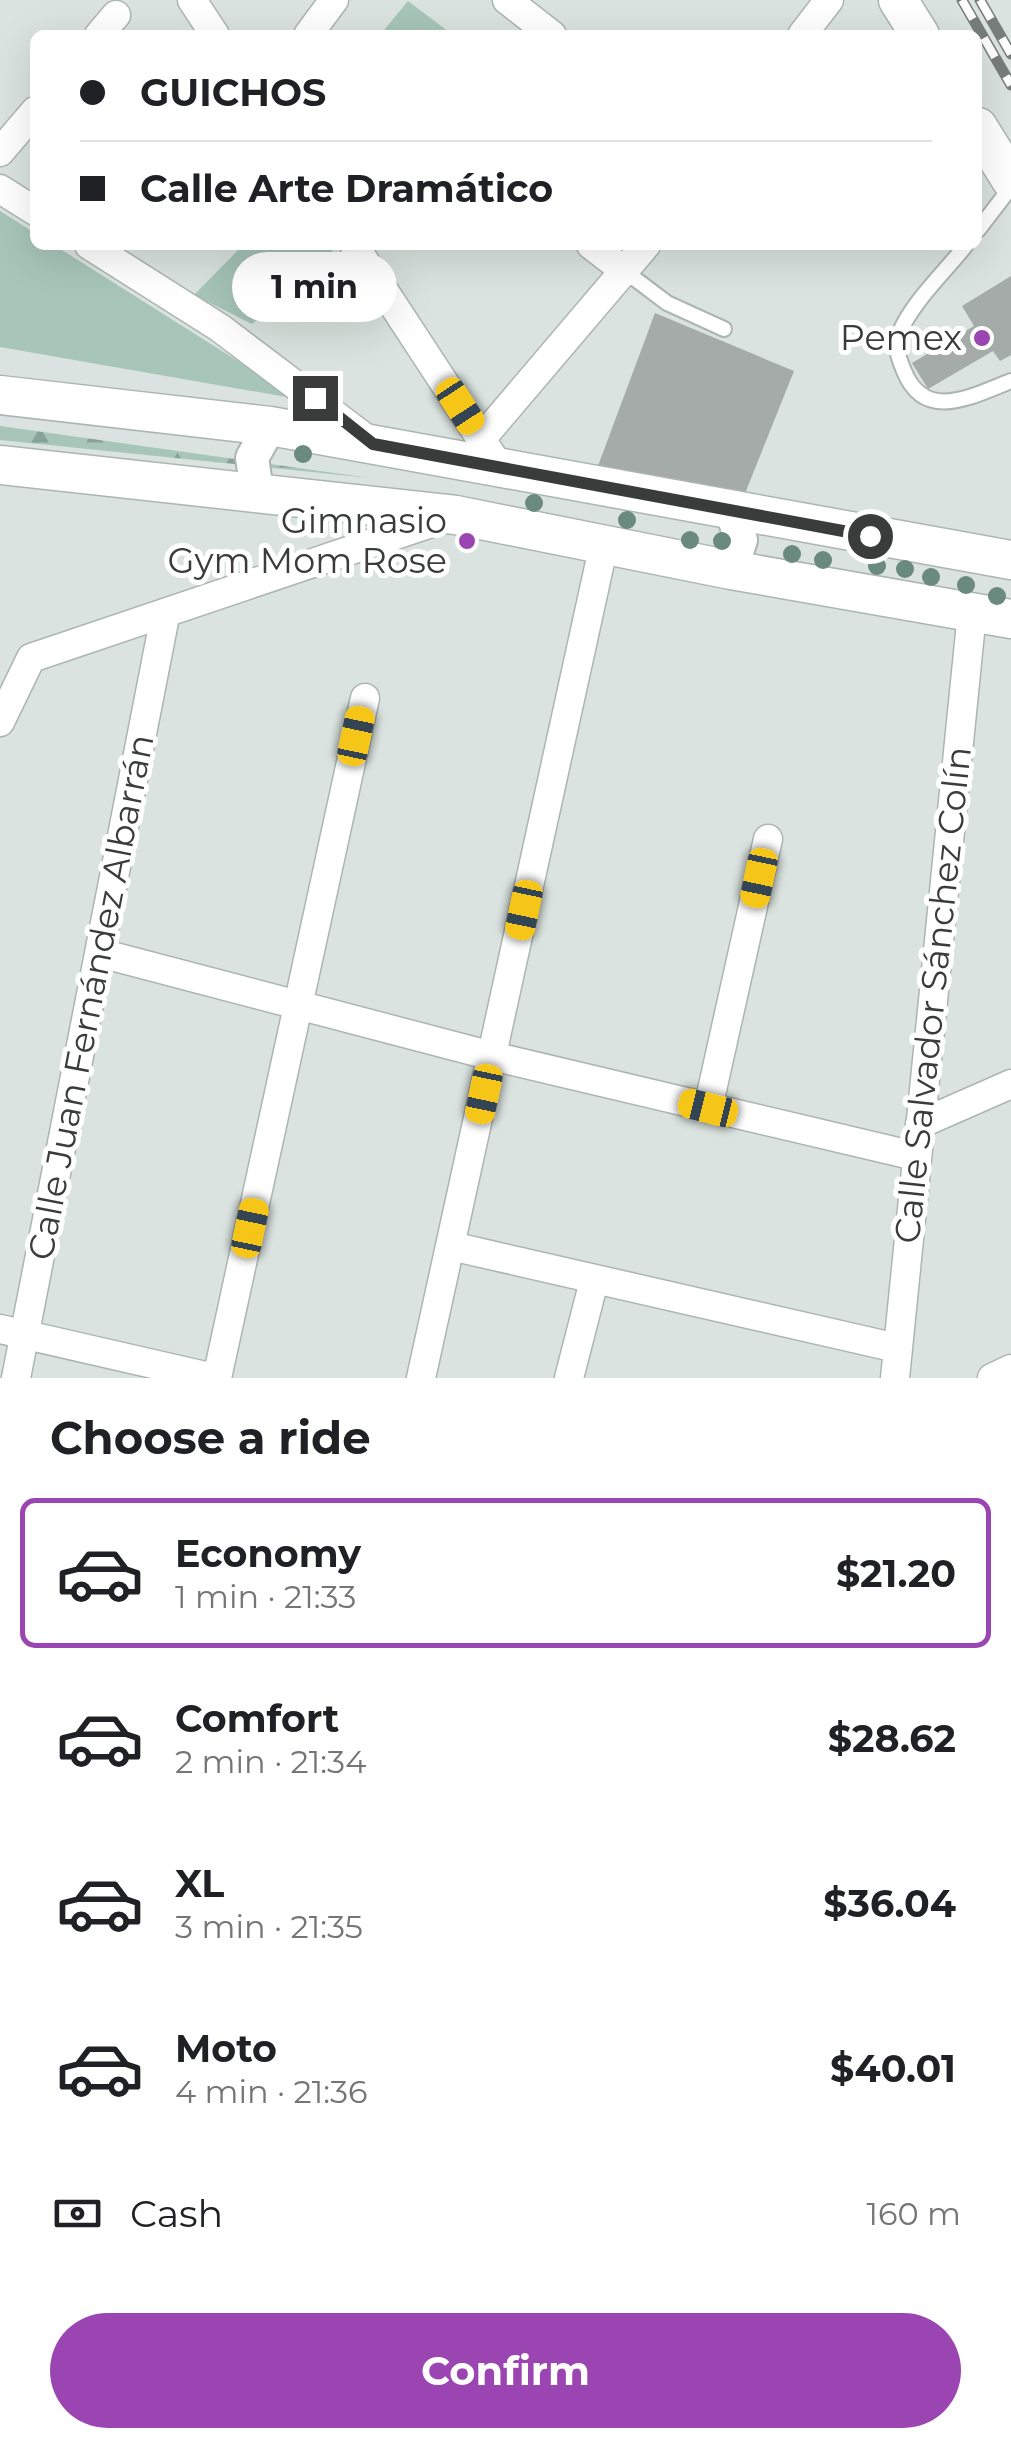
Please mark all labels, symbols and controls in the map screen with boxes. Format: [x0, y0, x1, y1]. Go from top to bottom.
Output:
text: GUICHOS [140, 69, 326, 116]
text: Calle Arte Dramático [140, 165, 553, 212]
callout: 1 min [232, 253, 398, 323]
text: 1 min [271, 267, 358, 306]
place label: Pemex [840, 316, 962, 359]
marker: Pemex [971, 327, 993, 349]
car [431, 373, 489, 439]
route end [293, 376, 338, 421]
place label: Gimnasio Gym Mom Rose [168, 499, 447, 582]
route start [848, 514, 893, 559]
marker: Gimnasio Gym Mom Rose [456, 530, 478, 552]
car [335, 704, 377, 768]
street label: Calle Juan Fernández Albarrán [18, 730, 163, 1263]
street label: Calle Salvador Sánchez Colín [885, 744, 980, 1245]
car [738, 846, 780, 910]
car [503, 878, 545, 942]
car [463, 1062, 505, 1126]
car [675, 1086, 741, 1130]
car [229, 1196, 271, 1260]
text: Choose a ride [50, 1410, 371, 1465]
icon: car [55, 1528, 145, 1618]
text: Economy [175, 1530, 361, 1577]
text: $21.20 [836, 1550, 956, 1597]
text: 1 min · 21:33 [175, 1577, 356, 1616]
icon: car [55, 1693, 145, 1783]
text: Comfort [175, 1695, 339, 1742]
text: $28.62 [828, 1715, 956, 1762]
text: 2 min · 21:34 [175, 1742, 366, 1781]
icon: car [55, 1858, 145, 1948]
text: XL [175, 1860, 224, 1907]
text: $36.04 [823, 1880, 956, 1927]
text: 3 min · 21:35 [175, 1907, 363, 1946]
icon: car [55, 2023, 145, 2113]
text: Moto [175, 2025, 277, 2072]
text: $40.01 [830, 2045, 956, 2092]
text: 4 min · 21:36 [175, 2072, 368, 2111]
icon: cash [50, 2186, 105, 2241]
text: Cash [130, 2190, 223, 2237]
text: 160 m [866, 2194, 961, 2233]
button: Confirm [50, 2313, 961, 2428]

